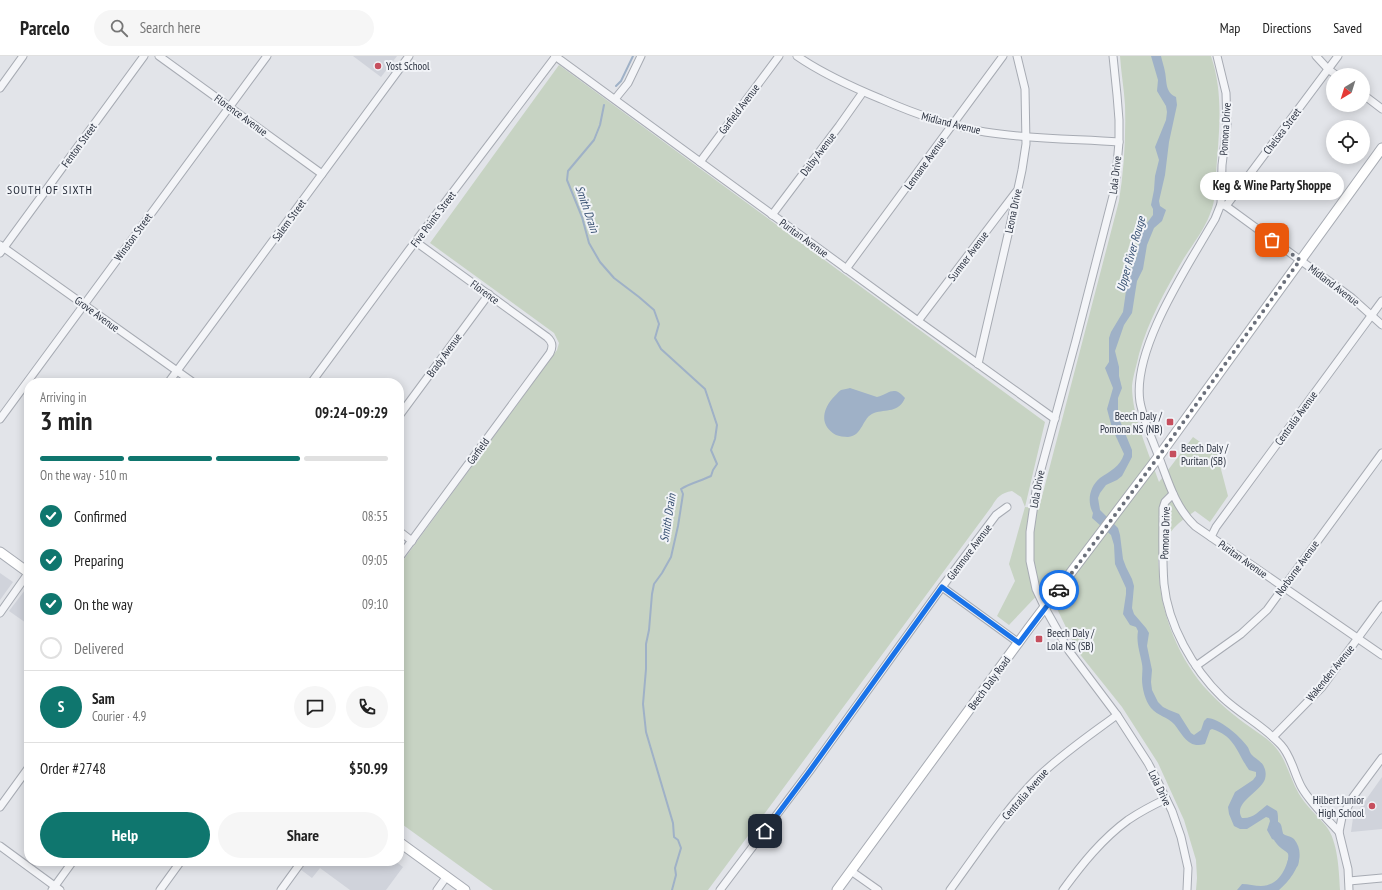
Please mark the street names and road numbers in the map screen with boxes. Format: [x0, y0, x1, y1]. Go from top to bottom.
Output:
street label: Garfield Avenue [716, 81, 763, 137]
street label: Florence Avenue [212, 91, 271, 139]
street label: Pomona Drive [1216, 102, 1234, 156]
street label: Chelsea Street [1260, 105, 1304, 157]
street label: Midland Avenue [920, 109, 983, 137]
street label: Fenton Street [58, 120, 100, 170]
street label: Dalby Avenue [797, 129, 839, 179]
street label: Lennane Avenue [901, 133, 949, 192]
street label: Lola Drive [1106, 155, 1124, 195]
street label: Leona Drive [1001, 187, 1025, 234]
street label: Five Points Street [407, 188, 459, 250]
street label: Salem Street [269, 196, 309, 244]
street label: Winston Street [111, 210, 155, 264]
street label: Puritan Avenue [777, 216, 832, 261]
street label: Sumner Avenue [945, 228, 992, 284]
street label: Midland Avenue [1306, 261, 1363, 309]
street label: Florence [468, 277, 503, 307]
street label: Grove Avenue [72, 293, 122, 335]
street label: Brady Avenue [423, 330, 465, 380]
street label: Centralia Avenue [1272, 388, 1321, 448]
street label: Garfield [464, 435, 492, 467]
street label: Lola Drive [1026, 469, 1048, 509]
street label: Pomona Drive [1157, 506, 1173, 560]
street label: Glenmore Avenue [943, 521, 995, 583]
street label: Puritan Avenue [1216, 537, 1271, 581]
street label: Norborne Avenue [1272, 537, 1322, 599]
street label: Wakenden Avenue [1303, 641, 1357, 704]
street label: Beech Daly Road [965, 653, 1013, 713]
street label: Centralia Avenue [999, 765, 1051, 823]
street label: Lola Drive [1145, 768, 1175, 809]

